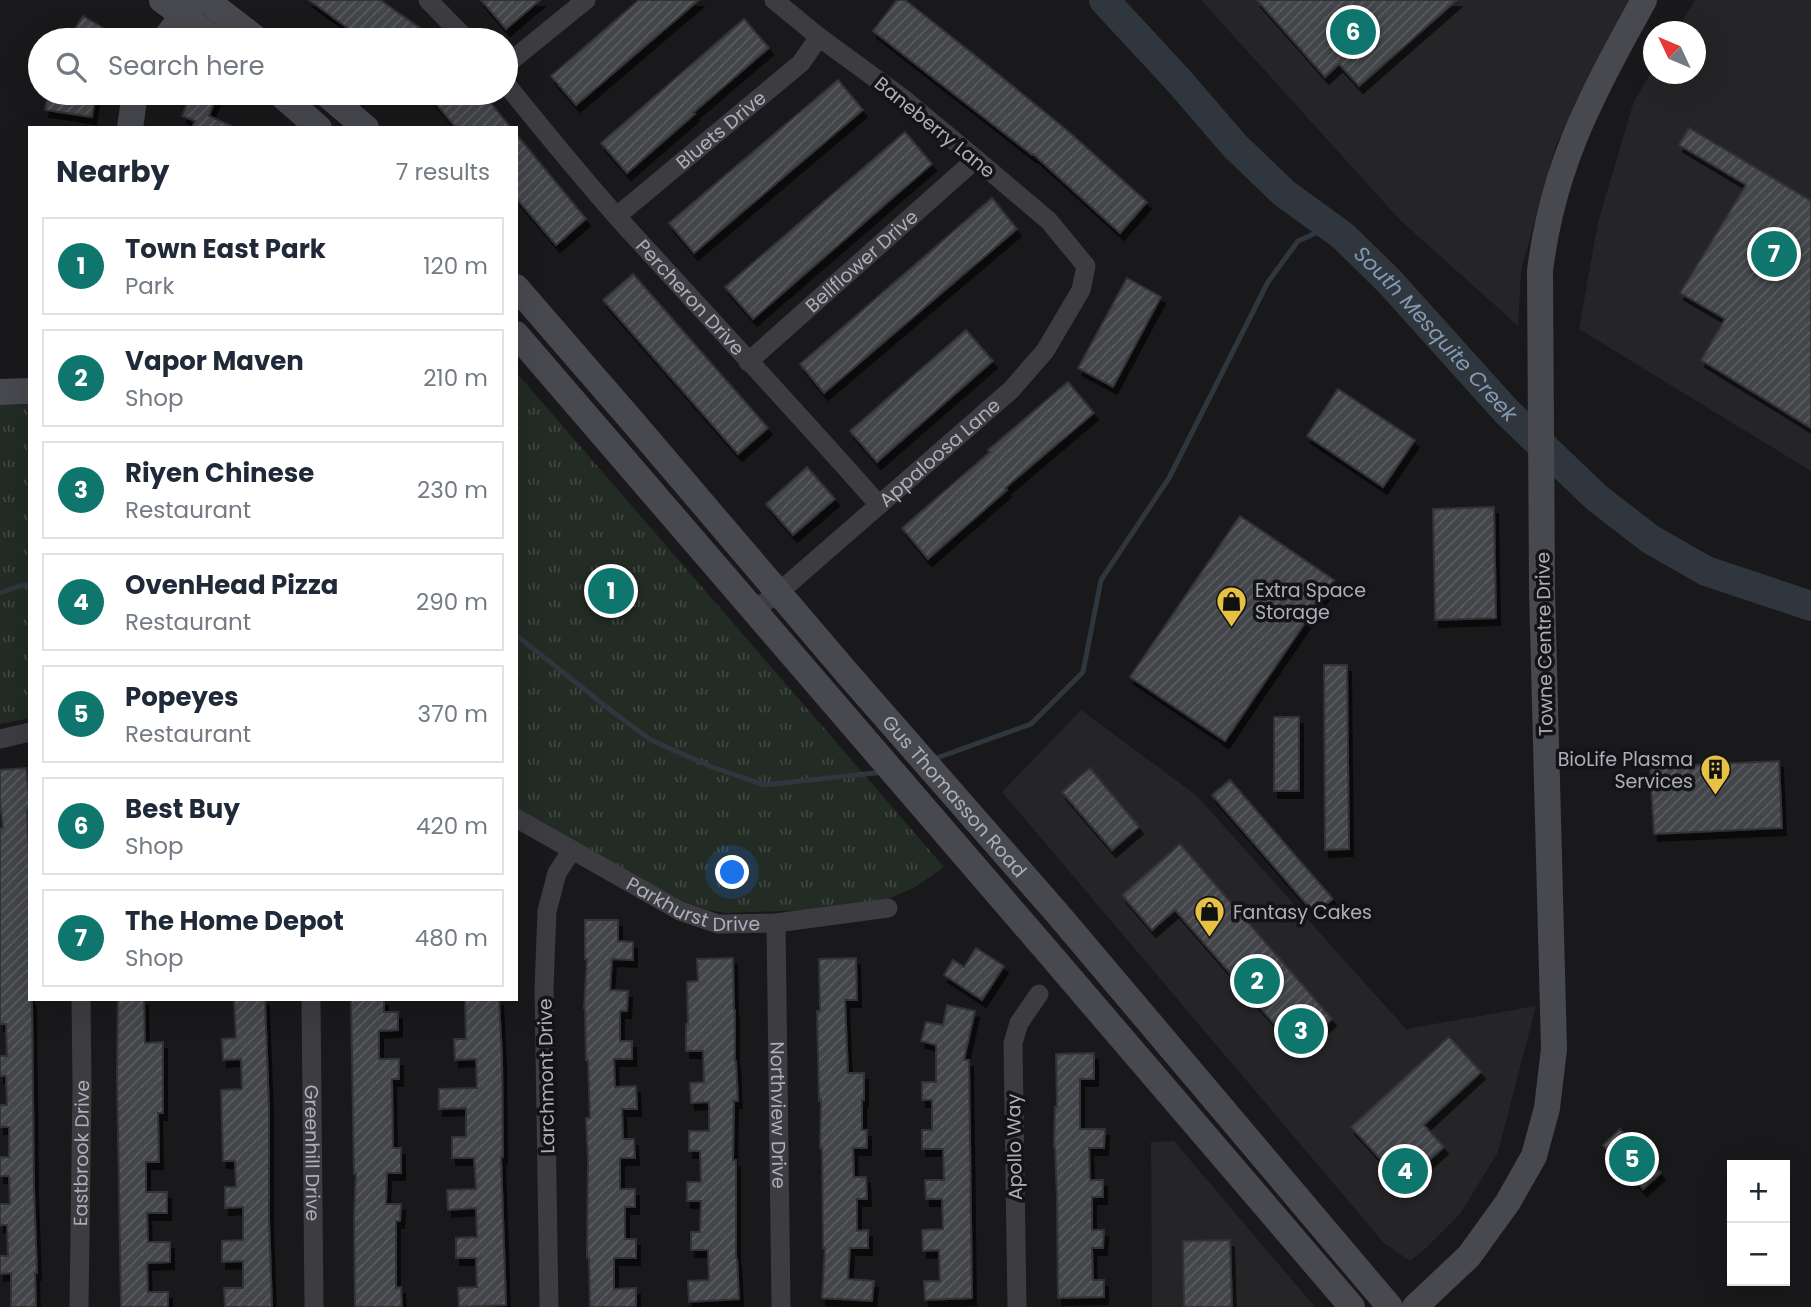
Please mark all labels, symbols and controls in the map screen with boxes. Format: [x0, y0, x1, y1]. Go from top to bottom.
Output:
pin: 6 [1330, 6, 1376, 58]
north arrow [1643, 21, 1706, 84]
search box [28, 28, 518, 105]
icon: search [52, 48, 90, 86]
text: Search here [108, 48, 265, 84]
street label: Baneberry Lane [869, 70, 1001, 184]
street label: Bluets Drive [670, 85, 772, 176]
text: Nearby [56, 150, 170, 193]
text: 7 results [396, 156, 490, 188]
street label: Bellflower Drive [799, 204, 924, 319]
pin: 7 [1751, 228, 1797, 280]
text: Town East Park [125, 231, 326, 267]
street label: Percheron Drive [630, 233, 751, 362]
water label: South Mesquite Creek [1348, 239, 1525, 429]
text: 1 [77, 250, 85, 282]
text: 120 m [423, 250, 488, 282]
text: Park [125, 270, 174, 302]
text: Vapor Maven [125, 343, 304, 379]
text: 2 [74, 362, 88, 394]
text: 210 m [423, 362, 488, 394]
text: Shop [125, 382, 184, 414]
street label: Appaloosa Lane [873, 392, 1006, 513]
text: Riyen Chinese [125, 455, 314, 491]
text: 3 [74, 474, 88, 506]
text: 230 m [417, 474, 488, 506]
text: Restaurant [125, 494, 251, 526]
street label: Towne Centre Drive [1529, 552, 1560, 736]
pin: 1 [588, 565, 634, 617]
text: OvenHead Pizza [125, 567, 338, 603]
place label: Extra Space Storage [1255, 577, 1366, 626]
shop icon: Extra Space Storage [1215, 584, 1249, 628]
text: 4 [73, 586, 89, 618]
text: 290 m [416, 586, 488, 618]
text: Restaurant [125, 606, 251, 638]
text: Popeyes [125, 679, 238, 715]
text: 5 [74, 698, 88, 730]
text: 370 m [418, 698, 488, 730]
street label: Gus Thomasson Road [876, 709, 1033, 883]
text: Restaurant [125, 718, 251, 750]
place label: BioLife Plasma Services [1558, 746, 1693, 795]
building icon: BioLife Plasma Services [1699, 753, 1733, 797]
text: Best Buy [125, 791, 240, 827]
text: 6 [74, 810, 88, 842]
text: 420 m [416, 810, 488, 842]
text: Shop [125, 830, 184, 862]
your location [715, 855, 749, 889]
street label: Parkhurst Drive [621, 870, 760, 938]
shop icon: Fantasy Cakes [1193, 895, 1227, 939]
place label: Fantasy Cakes [1233, 899, 1372, 926]
text: The Home Depot [125, 903, 344, 939]
text: 7 [75, 922, 87, 954]
text: 480 m [415, 922, 488, 954]
text: Shop [125, 942, 184, 974]
pin: 2 [1234, 955, 1280, 1007]
street label: Larchmont Drive [532, 998, 561, 1154]
pin: 3 [1278, 1005, 1324, 1057]
street label: Northview Drive [764, 1041, 792, 1189]
street label: Eastbrook Drive [67, 1080, 96, 1226]
street label: Greenhill Drive [298, 1085, 326, 1221]
street label: Apollo Way [1000, 1093, 1029, 1200]
pin: 5 [1609, 1133, 1655, 1185]
pin: 4 [1382, 1145, 1428, 1197]
map controls [1727, 1160, 1790, 1286]
button: + [1727, 1160, 1790, 1223]
button: − [1727, 1223, 1790, 1286]

